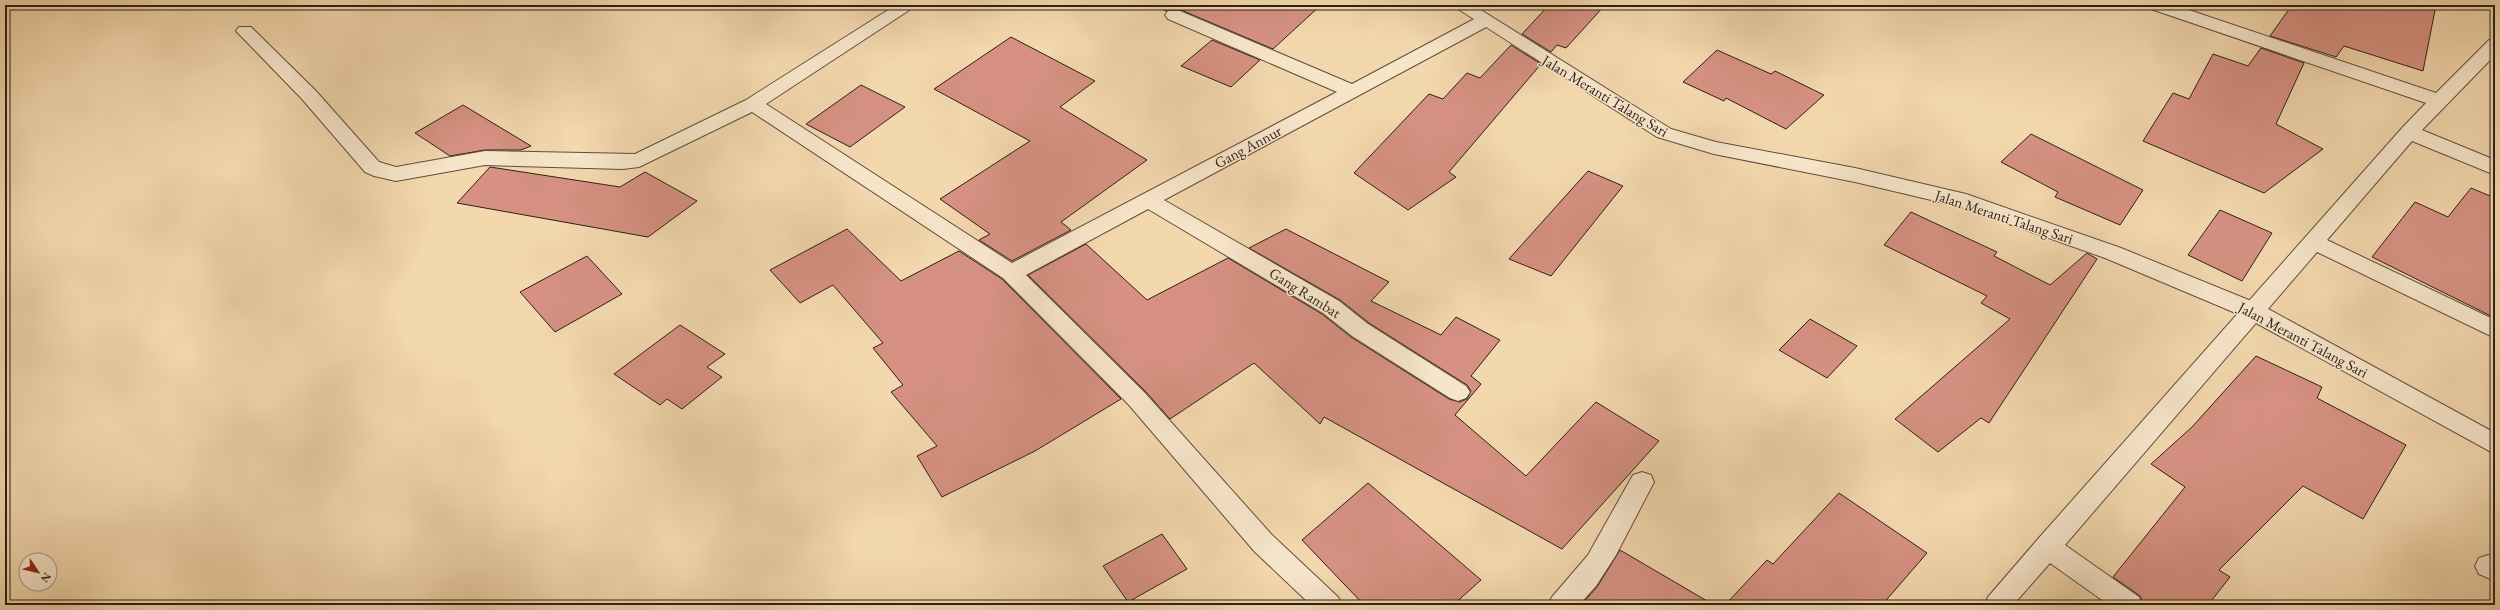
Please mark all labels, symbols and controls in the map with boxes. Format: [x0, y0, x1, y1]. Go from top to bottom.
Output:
street label: Jalan Meranti Talang Sari [1537, 49, 1672, 141]
street label: Gang Annur [1211, 121, 1285, 172]
street label: Jalan Meranti Talang Sari [1931, 185, 2076, 248]
street label: Gang Rambat [1266, 263, 1345, 322]
street label: Jalan Meranti Talang Sari [2233, 296, 2372, 382]
north arrow [18, 552, 58, 592]
text: N [38, 570, 54, 585]

